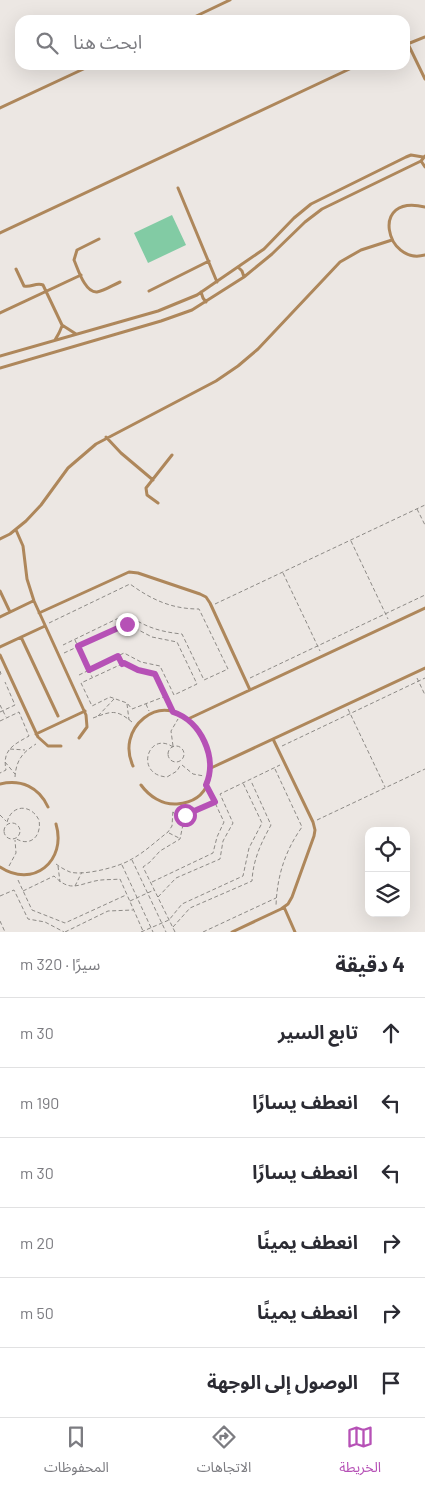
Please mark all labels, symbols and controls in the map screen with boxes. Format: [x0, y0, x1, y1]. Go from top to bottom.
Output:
search box [15, 15, 410, 70]
icon: search [33, 29, 61, 57]
text: ابحث هنا [73, 30, 142, 53]
route end [116, 613, 139, 636]
route start [174, 804, 197, 827]
map controls [365, 827, 410, 917]
button: locate [365, 827, 410, 872]
button: layers [365, 872, 410, 917]
text: 4 دقيقة [335, 951, 405, 976]
text: سيرًا · 320 m [20, 954, 100, 973]
icon: ahead [377, 1019, 405, 1047]
text: تابع السير [278, 1020, 358, 1043]
text: 30 m [20, 1023, 54, 1042]
icon: left [377, 1089, 405, 1117]
text: انعطف يسارًا [252, 1090, 358, 1113]
text: 190 m [20, 1093, 59, 1112]
icon: left [377, 1159, 405, 1187]
text: انعطف يسارًا [252, 1160, 358, 1183]
text: 30 m [20, 1163, 54, 1182]
icon: right [377, 1229, 405, 1257]
text: انعطف يمينًا [257, 1230, 358, 1253]
text: 20 m [20, 1233, 54, 1252]
icon: right [377, 1299, 405, 1327]
text: انعطف يمينًا [257, 1300, 358, 1323]
text: 50 m [20, 1303, 54, 1322]
icon: arrive [377, 1369, 405, 1397]
text: الوصول إلى الوجهة [207, 1370, 358, 1393]
tab: المحفوظات [44, 1423, 109, 1482]
tab: الاتجاهات [197, 1423, 251, 1482]
tab: الخريطة [339, 1423, 381, 1482]

